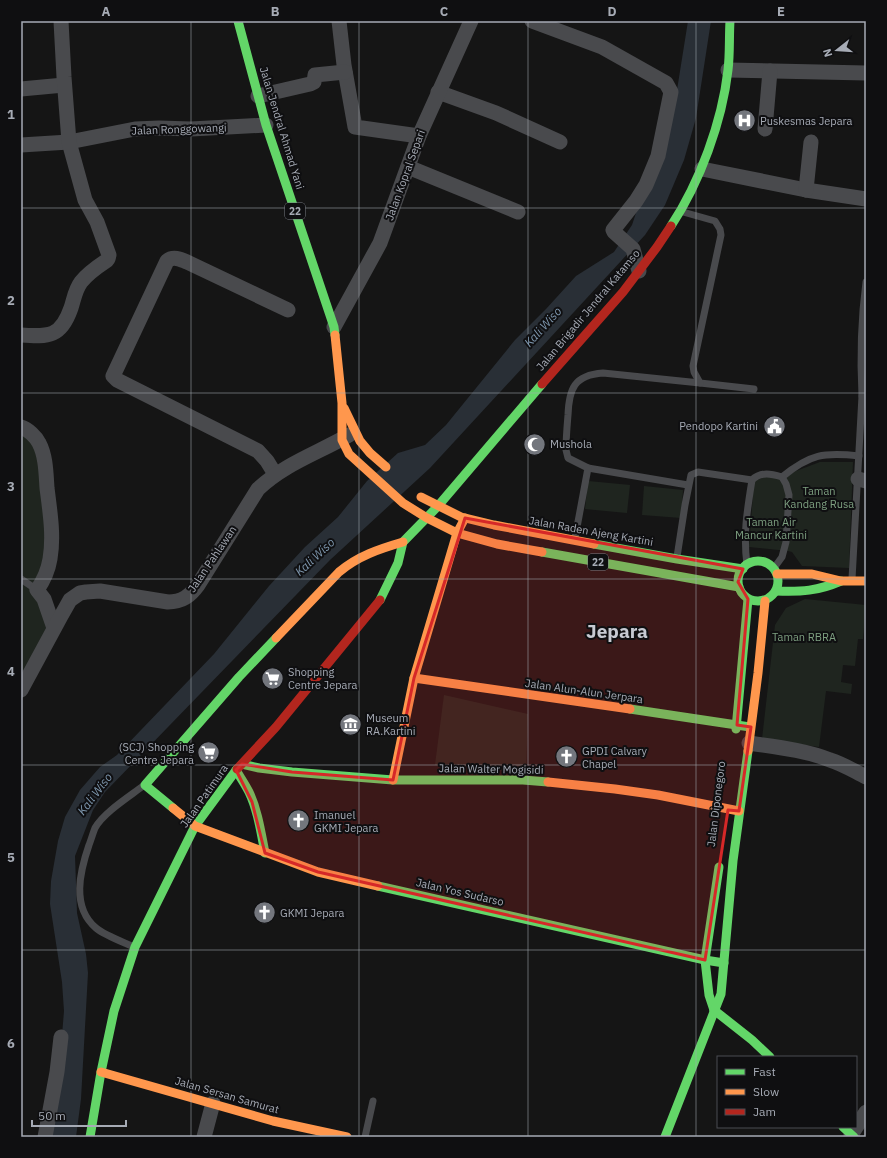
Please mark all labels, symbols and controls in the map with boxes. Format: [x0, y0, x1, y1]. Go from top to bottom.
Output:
text: A [102, 3, 111, 20]
text: B [271, 3, 280, 20]
text: C [440, 3, 449, 20]
text: D [607, 3, 617, 20]
text: E [777, 3, 785, 20]
north arrow [817, 30, 857, 70]
text: N [820, 47, 835, 59]
street label: Jalan Jendral Ahmad Yani [257, 65, 307, 191]
text: 1 [7, 106, 15, 123]
hospital icon: Puskesmas Jepara [732, 108, 758, 134]
place label: Puskesmas Jepara [760, 114, 853, 128]
street label: Jalan Ronggowangi [131, 120, 227, 138]
street label: Jalan Kopral Separi [382, 128, 428, 222]
road number: 22 [285, 203, 305, 219]
street label: Jalan Brigadir Jendral Katamso [533, 247, 643, 373]
text: 2 [7, 292, 15, 309]
water label: Kali Wiso [521, 303, 565, 350]
public building icon: Pendopo Kartini [761, 413, 787, 439]
place label: Pendopo Kartini [679, 419, 758, 433]
mosque icon: Mushola [521, 431, 547, 457]
place label: Mushola [550, 437, 592, 451]
text: 3 [7, 478, 15, 495]
park label: Taman Kandang Rusa [784, 484, 854, 511]
street label: Jalan Raden Ajeng Kartini [528, 513, 654, 549]
park label: Taman Air Mancur Kartini [735, 515, 807, 542]
street label: Jalan Pahlawan [185, 523, 239, 595]
water label: Kali Wiso [292, 534, 338, 579]
road number: 22 [588, 554, 608, 570]
district label: Jepara [586, 619, 648, 643]
park label: Taman RBRA [772, 630, 836, 644]
text: 4 [7, 663, 15, 680]
supermarket icon: Shopping Centre Jepara [260, 665, 286, 691]
place label: Shopping Centre Jepara [288, 665, 357, 692]
street label: Jalan Alun-Alun Jerpara [524, 676, 644, 706]
museum icon: Museum RA.Kartini [338, 711, 364, 737]
place label: Museum RA.Kartini [366, 711, 416, 738]
place label: (SCJ) Shopping Centre Jepara [119, 740, 194, 767]
supermarket icon: (SCJ) Shopping Centre Jepara [196, 740, 222, 766]
church icon: GPDI Calvary Chapel [553, 744, 579, 770]
place label: GPDI Calvary Chapel [582, 744, 648, 771]
street label: Jalan Diponegoro [704, 760, 728, 848]
street label: Jalan Walter Mogisidi [438, 761, 544, 777]
street label: Jalan Patimura [177, 762, 231, 830]
water label: Kali Wiso [74, 769, 116, 818]
church icon: Imanuel GKMI Jepara [285, 808, 311, 834]
place label: Imanuel GKMI Jepara [314, 808, 378, 835]
text: 5 [7, 849, 15, 866]
street label: Jalan Yos Sudarso [415, 875, 505, 909]
church icon: GKMI Jepara [251, 900, 277, 926]
place label: GKMI Jepara [280, 906, 344, 920]
text: 6 [7, 1035, 15, 1052]
legend [717, 1056, 857, 1128]
text: Fast [753, 1064, 776, 1079]
street label: Jalan Sersan Samurat [173, 1073, 281, 1117]
text: Slow [753, 1084, 779, 1099]
scale bar [32, 1102, 126, 1128]
text: Jam [753, 1104, 776, 1119]
text: 50 m [38, 1108, 66, 1123]

